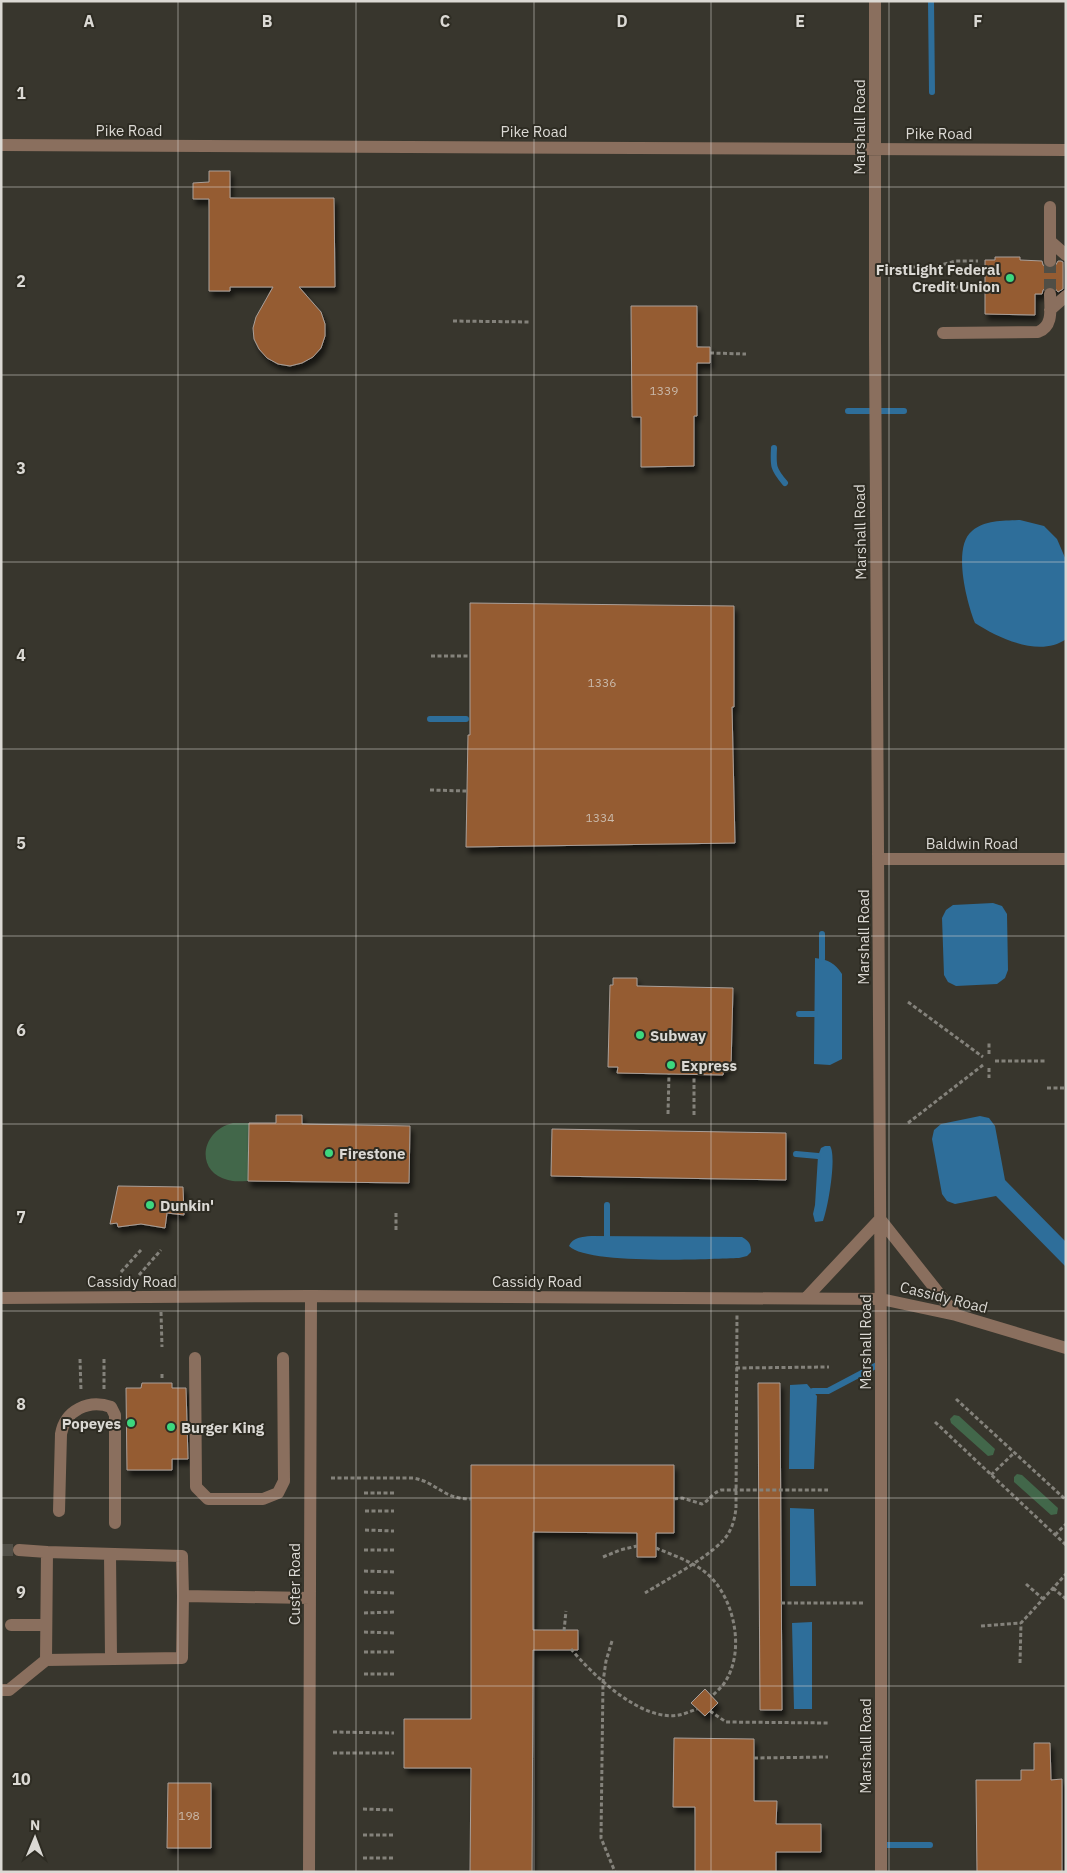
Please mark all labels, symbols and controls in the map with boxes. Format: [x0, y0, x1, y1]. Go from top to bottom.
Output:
text: A [84, 11, 95, 31]
text: B [262, 11, 273, 31]
text: C [440, 11, 450, 31]
text: D [616, 11, 628, 31]
text: E [795, 11, 805, 31]
text: F [973, 11, 983, 31]
street label: Marshall Road [850, 79, 869, 175]
text: 1 [16, 83, 26, 103]
street label: Pike Road [96, 121, 162, 140]
street label: Pike Road [501, 122, 567, 141]
street label: Pike Road [906, 124, 972, 143]
place label: FirstLight Federal Credit Union [876, 260, 1000, 296]
text: 2 [16, 271, 26, 291]
marker: FirstLight Federal Credit Union [1004, 272, 1016, 284]
house number: 1339 [650, 383, 678, 398]
text: 3 [16, 458, 26, 478]
street label: Marshall Road [850, 484, 870, 580]
text: 4 [16, 645, 26, 665]
house number: 1336 [588, 675, 616, 690]
house number: 1334 [586, 810, 614, 825]
text: 5 [16, 833, 26, 853]
street label: Baldwin Road [926, 834, 1018, 853]
street label: Marshall Road [854, 889, 873, 985]
text: 6 [16, 1020, 26, 1040]
place label: Subway [650, 1026, 706, 1045]
marker: Subway [634, 1029, 646, 1041]
place label: Express [681, 1056, 737, 1075]
marker: Express [665, 1059, 677, 1071]
place label: Firestone [339, 1144, 405, 1163]
marker: Firestone [323, 1147, 335, 1159]
place label: Dunkin' [160, 1196, 214, 1215]
marker: Dunkin' [144, 1199, 156, 1211]
text: 7 [16, 1207, 26, 1227]
street label: Cassidy Road [87, 1272, 177, 1291]
street label: Cassidy Road [492, 1272, 582, 1291]
street label: Cassidy Road [898, 1277, 990, 1317]
street label: Marshall Road [856, 1294, 875, 1390]
text: 8 [16, 1394, 26, 1414]
place label: Popeyes [62, 1414, 121, 1433]
marker: Popeyes [125, 1417, 137, 1429]
place label: Burger King [181, 1418, 265, 1437]
marker: Burger King [165, 1421, 177, 1433]
street label: Custer Road [285, 1543, 304, 1625]
text: 9 [16, 1582, 26, 1602]
street label: Marshall Road [856, 1698, 875, 1794]
text: 10 [11, 1769, 31, 1789]
house number: 198 [178, 1808, 200, 1823]
north arrow [10, 1813, 60, 1863]
text: N [30, 1816, 40, 1834]

